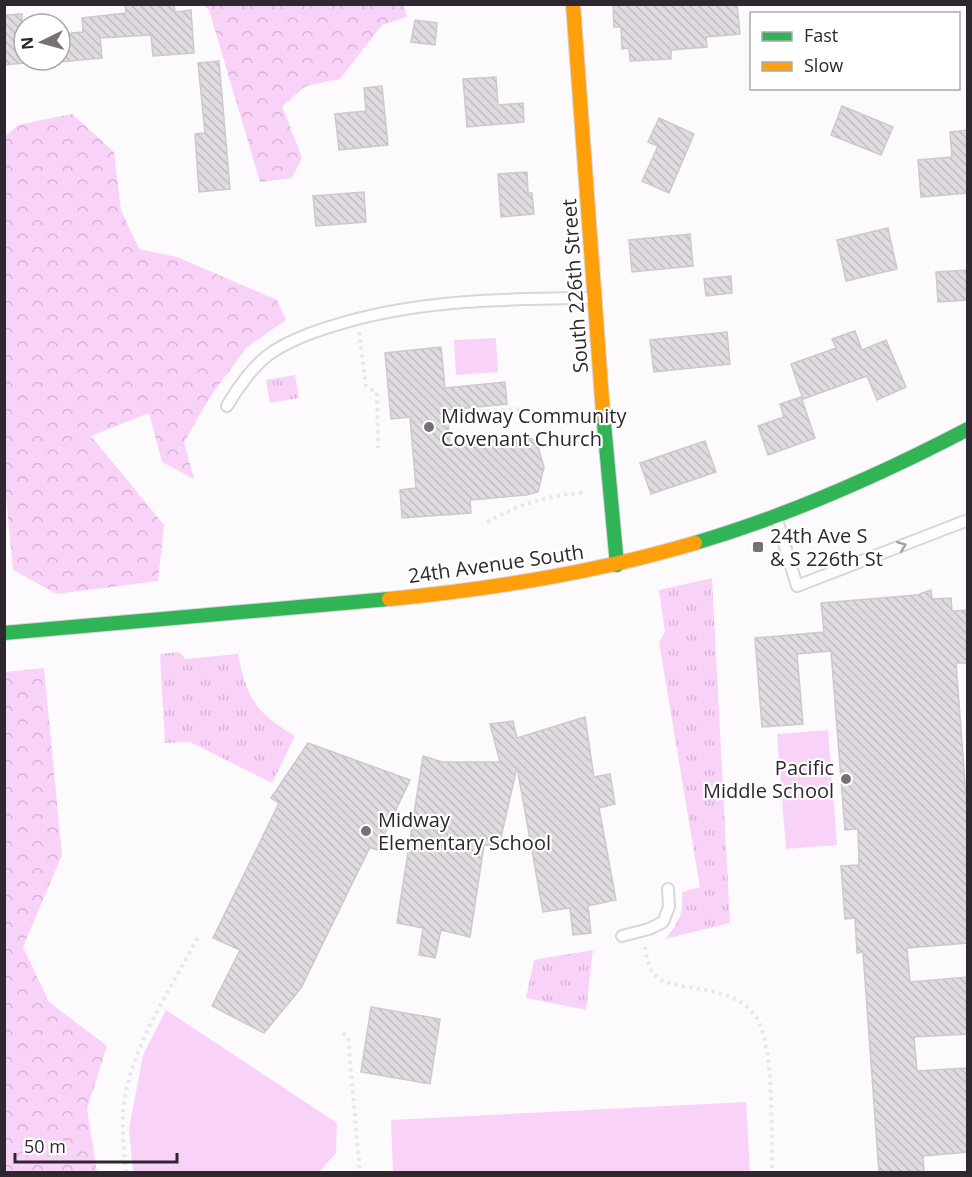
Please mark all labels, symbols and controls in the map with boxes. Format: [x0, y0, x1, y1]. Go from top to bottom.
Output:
north arrow [12, 12, 72, 72]
legend [750, 12, 960, 90]
text: Fast [804, 23, 838, 47]
text: N [16, 36, 39, 51]
text: Slow [804, 53, 843, 77]
street label: South 226th Street [555, 198, 594, 374]
place label: Midway Community Covenant Church [441, 402, 627, 452]
marker: Midway Community Covenant Church [422, 420, 436, 434]
place label: 24th Ave S & S 226th St [770, 522, 883, 572]
street label: 24th Avenue South [406, 538, 585, 589]
marker: 24th Ave S & S 226th St [751, 540, 765, 554]
one-way arrow [896, 540, 906, 553]
place label: Pacific Middle School [703, 754, 834, 804]
marker: Pacific Middle School [839, 772, 853, 786]
place label: Midway Elementary School [378, 806, 551, 856]
marker: Midway Elementary School [359, 824, 373, 838]
scale bar [15, 1126, 177, 1164]
text: 50 m [24, 1134, 66, 1158]

